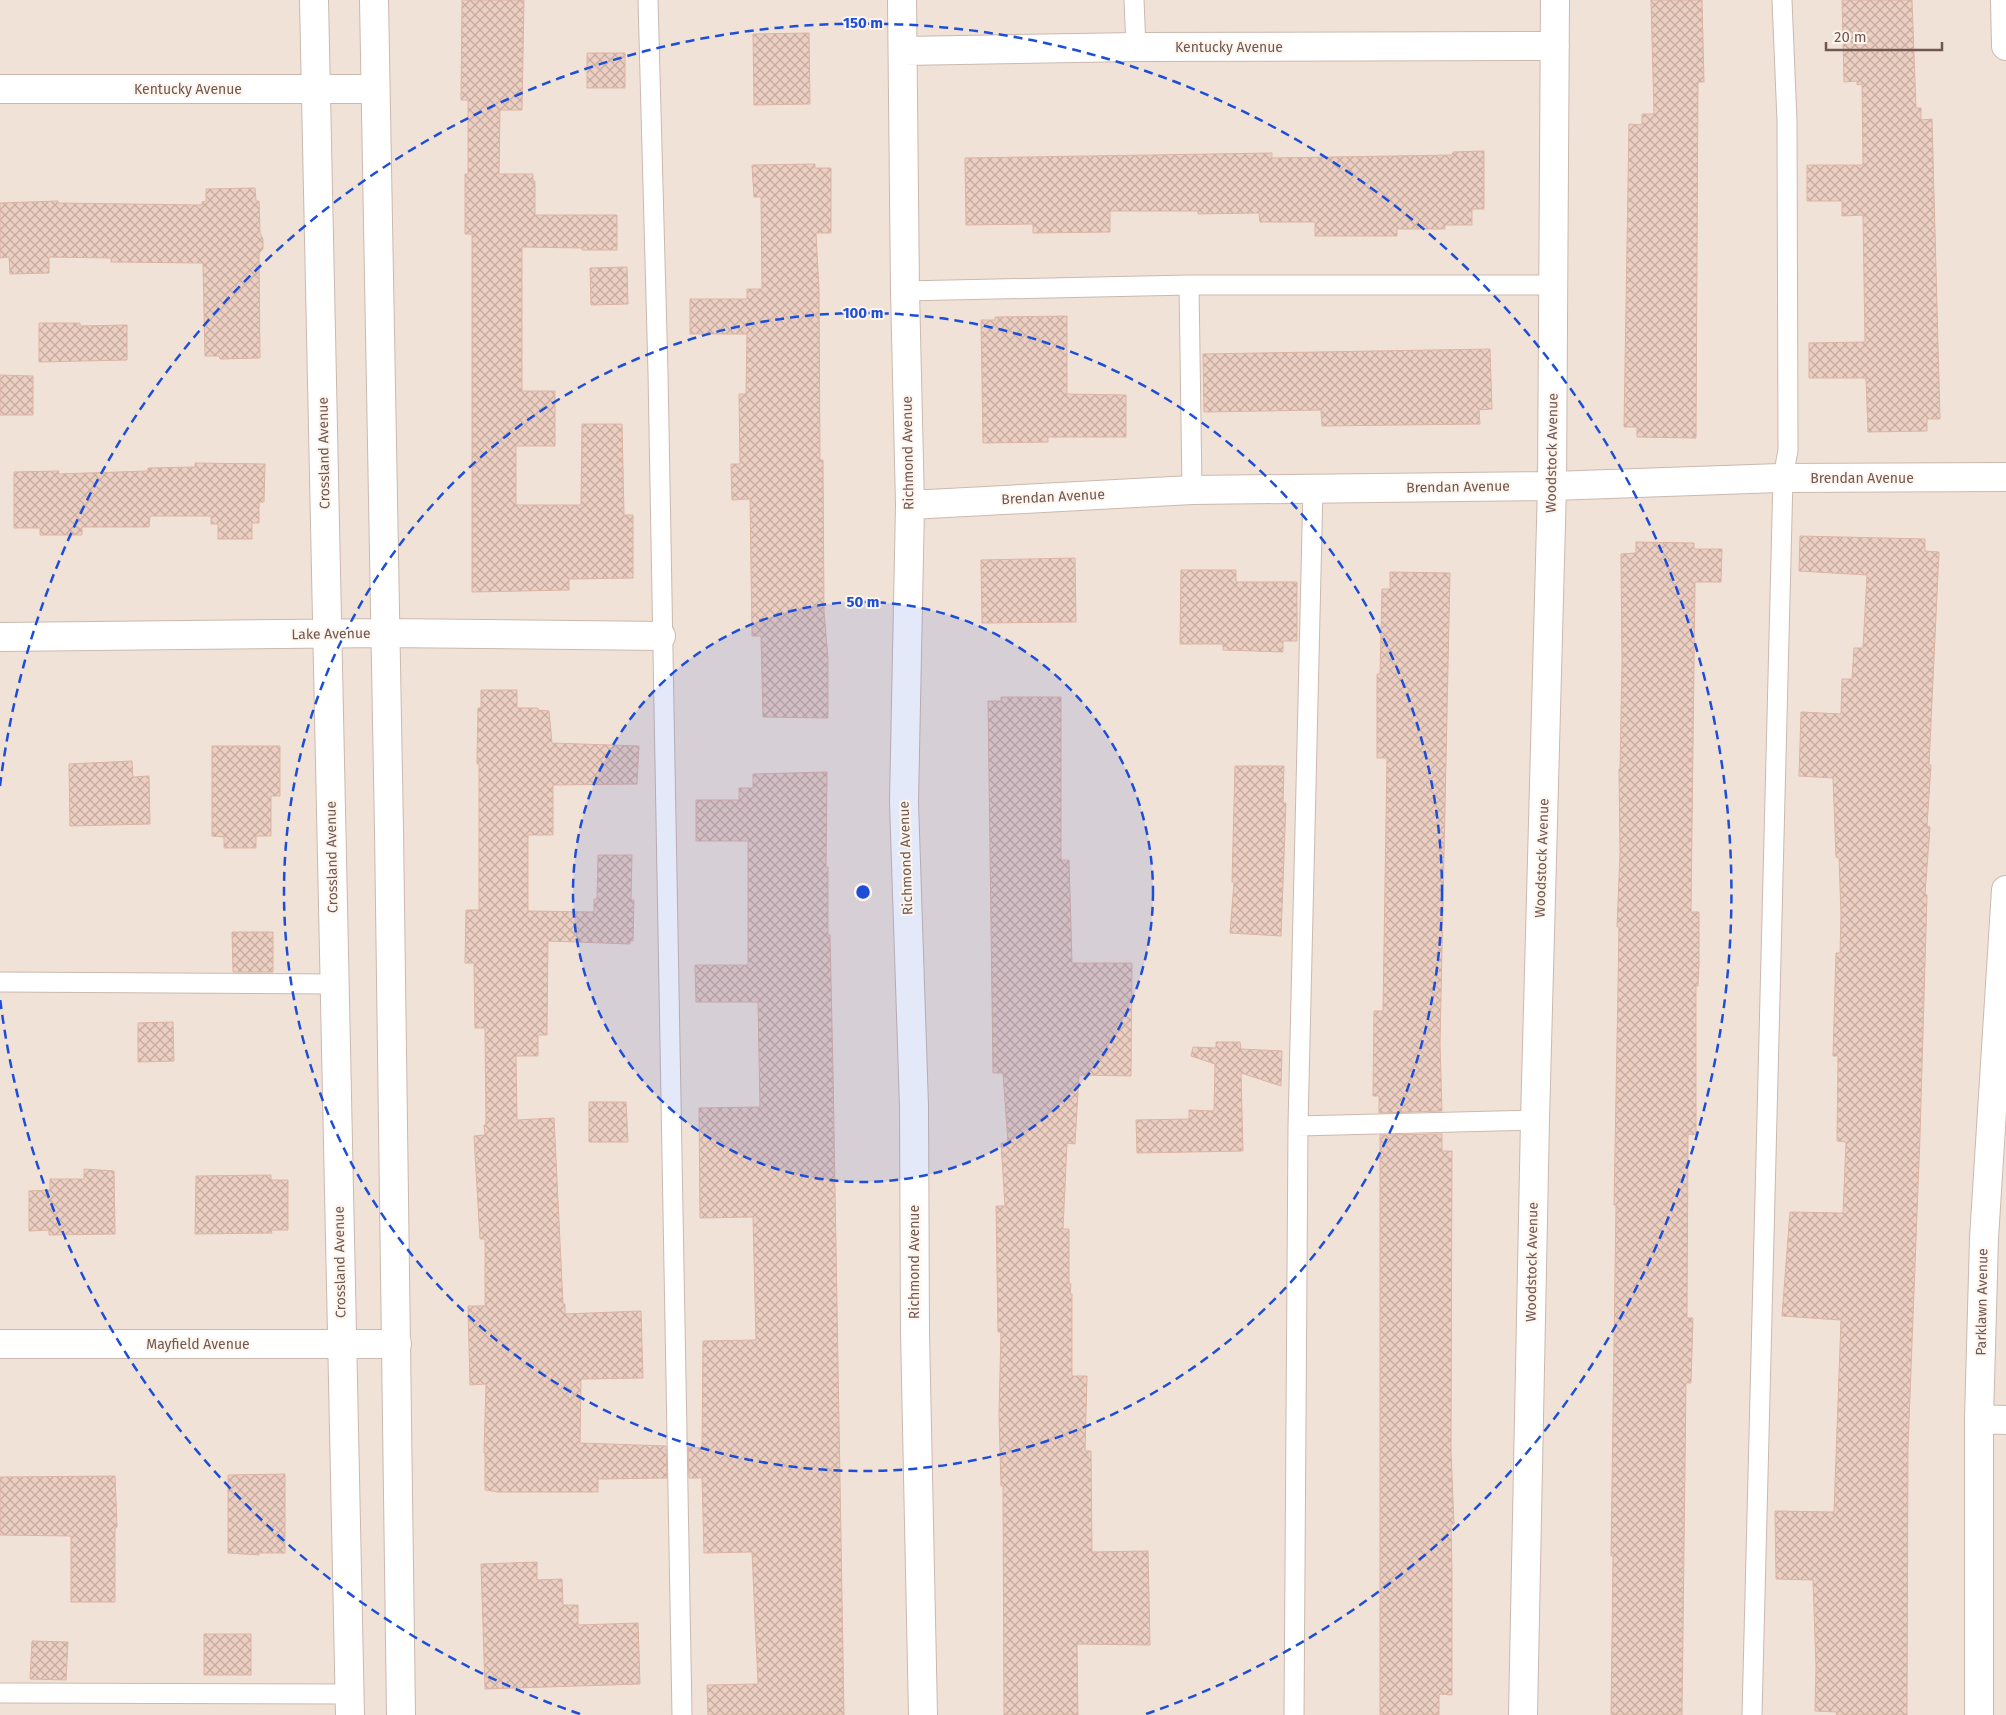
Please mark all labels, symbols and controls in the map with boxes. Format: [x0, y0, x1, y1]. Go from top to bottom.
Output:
text: 150 m [843, 14, 883, 32]
scale bar [1826, 20, 1942, 52]
text: 20 m [1834, 28, 1867, 46]
street label: Kentucky Avenue [1175, 39, 1283, 56]
street label: Kentucky Avenue [134, 81, 242, 98]
text: 100 m [843, 304, 883, 322]
street label: Woodstock Avenue [1542, 393, 1562, 513]
street label: Richmond Avenue [899, 396, 917, 510]
street label: Crossland Avenue [315, 397, 333, 509]
street label: Brendan Avenue [1810, 470, 1914, 487]
street label: Brendan Avenue [1406, 478, 1510, 496]
street label: Brendan Avenue [1001, 486, 1105, 508]
text: 50 m [846, 593, 880, 611]
street label: Lake Avenue [291, 625, 371, 643]
street label: Woodstock Avenue [1531, 798, 1553, 918]
street label: Crossland Avenue [323, 801, 341, 913]
street label: Richmond Avenue [896, 801, 916, 915]
centre of rings [854, 883, 872, 901]
street label: Woodstock Avenue [1522, 1202, 1542, 1322]
street label: Richmond Avenue [906, 1205, 923, 1319]
street label: Crossland Avenue [331, 1206, 349, 1318]
street label: Parklawn Avenue [1973, 1248, 1991, 1356]
street label: Mayfield Avenue [146, 1336, 250, 1353]

